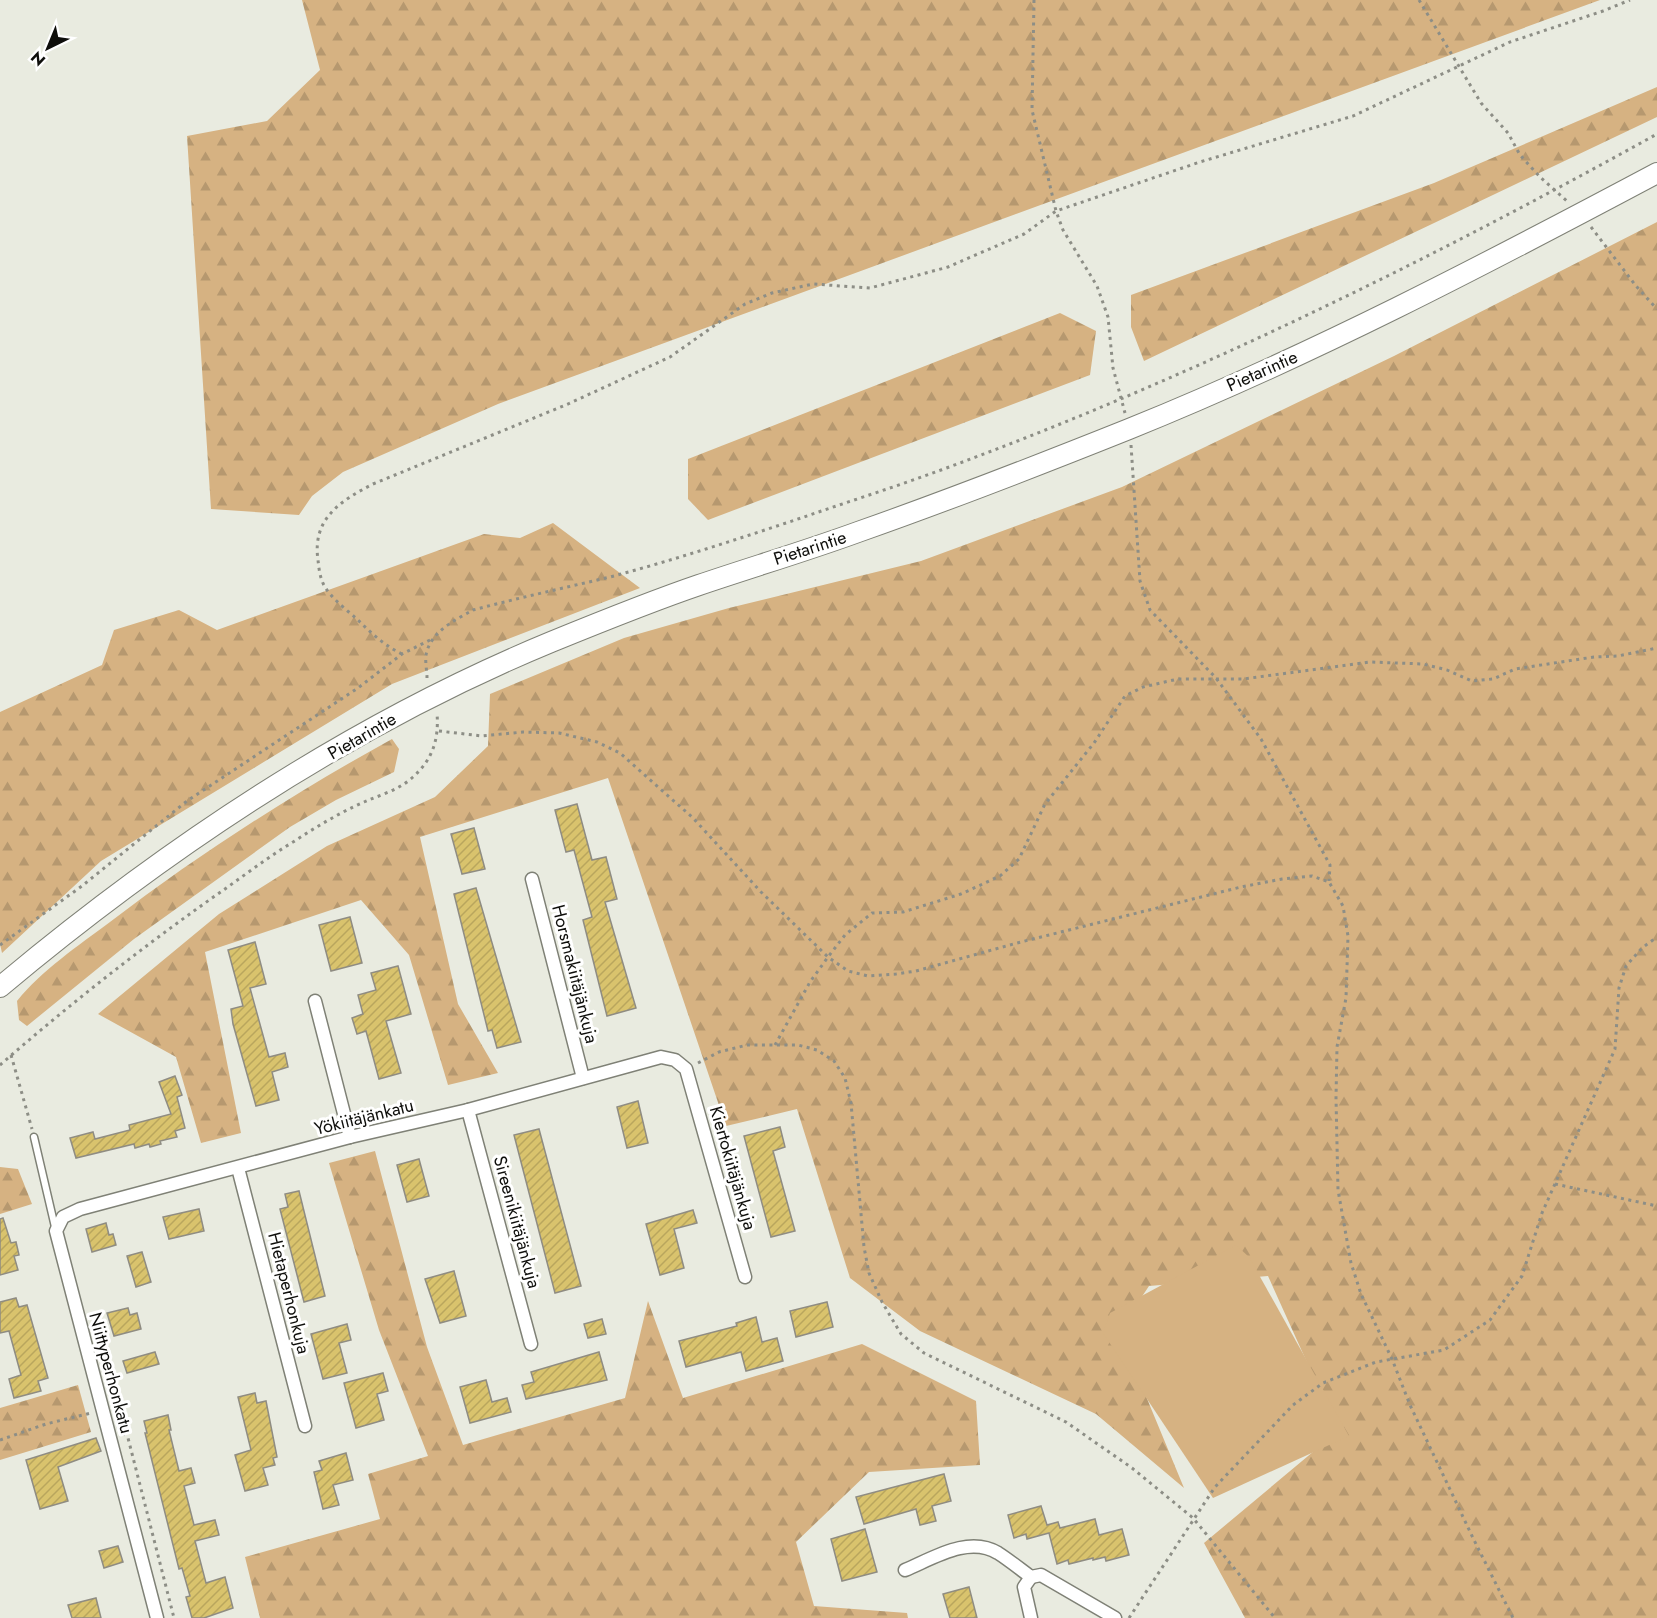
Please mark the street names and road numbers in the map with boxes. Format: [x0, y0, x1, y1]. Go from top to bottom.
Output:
street label: Pietarintie [1222, 344, 1302, 398]
street label: Pietarintie [770, 524, 850, 572]
street label: Pietarintie [323, 706, 401, 766]
street label: Horsmakiitäjänkuja [545, 902, 605, 1046]
street label: Yökiitäjänkatu [312, 1092, 416, 1142]
street label: Kiertokiitäjänkuja [703, 1103, 763, 1233]
street label: Sireenikiitäjänkuja [487, 1153, 547, 1291]
street label: Hietaperhonkuja [261, 1229, 317, 1357]
street label: Niittyperhonkatu [82, 1309, 140, 1437]

